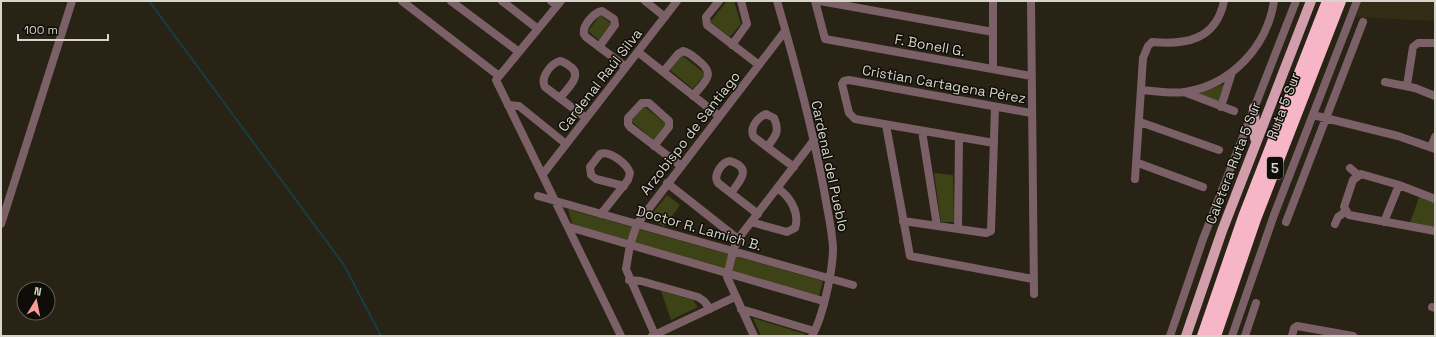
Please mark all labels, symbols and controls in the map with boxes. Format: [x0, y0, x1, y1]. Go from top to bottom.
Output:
scale bar [18, 16, 108, 42]
text: 100 m [24, 22, 58, 38]
street label: Cardenal Raúl Silva [554, 25, 646, 135]
street label: F. Bonell G. [893, 30, 967, 60]
street label: Cristian Cartagena Pérez [861, 61, 1027, 107]
street label: Arzobispo de Santiago [636, 68, 744, 198]
street label: Ruta 5 Sur [1262, 70, 1304, 142]
street label: Cardenal del Pueblo [807, 99, 853, 233]
street label: Caletera Ruta 5 Sur [1201, 99, 1265, 227]
road number: 5 [1267, 157, 1283, 179]
street label: Doctor R. Lamich B. [634, 201, 764, 255]
north arrow [16, 281, 56, 321]
text: N [33, 284, 43, 299]

